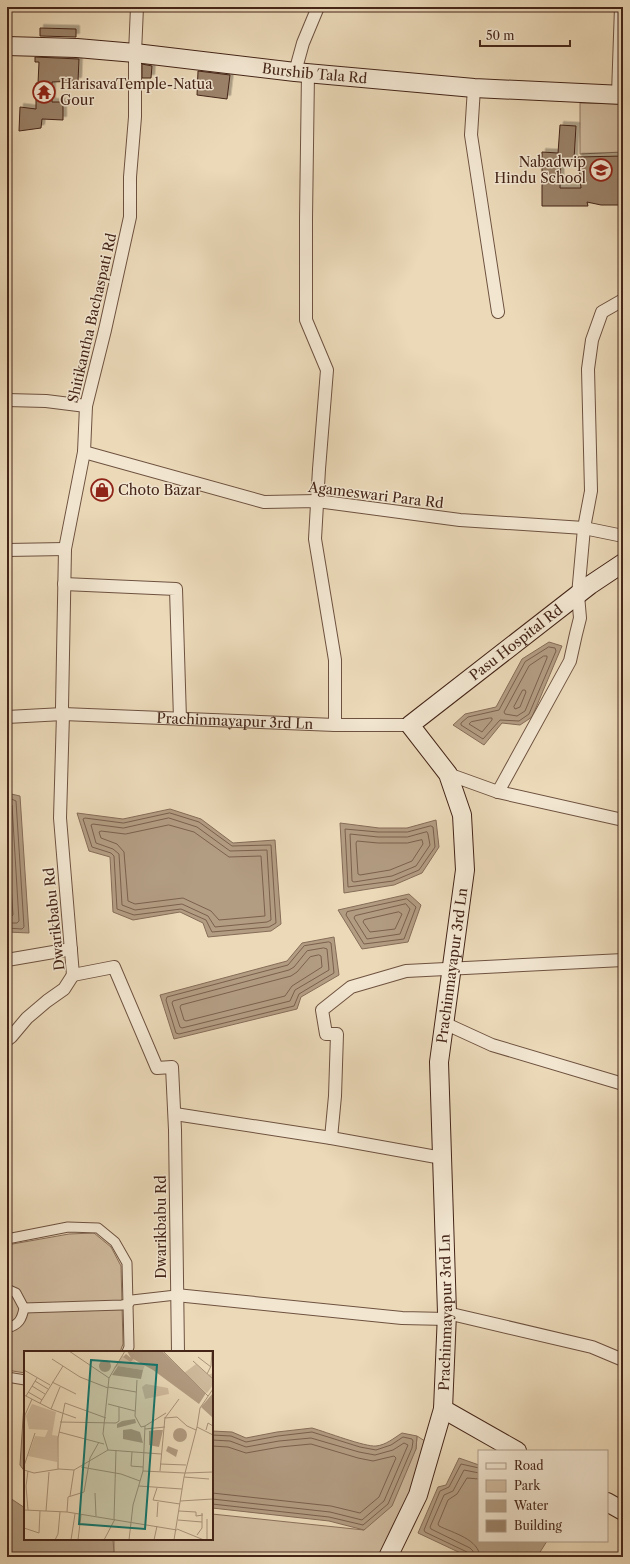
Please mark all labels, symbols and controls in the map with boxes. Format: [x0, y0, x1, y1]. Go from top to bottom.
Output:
scale bar [480, 22, 570, 48]
text: 50 m [486, 28, 515, 43]
street label: Burshib Tala Rd [261, 59, 368, 87]
place label: HarisavaTemple-Natua Gour [60, 75, 213, 109]
temple icon: HarisavaTemple-Natua Gour [31, 79, 57, 105]
place label: Nabadwip Hindu School [494, 153, 586, 187]
school or university icon: Nabadwip Hindu School [588, 157, 614, 183]
street label: Shitikantha Bachaspati Rd [64, 231, 120, 405]
shop icon: Choto Bazar [89, 477, 115, 503]
street label: Agameswari Para Rd [306, 478, 445, 512]
place label: Choto Bazar [118, 481, 201, 499]
street label: Pasu Hospital Rd [466, 600, 566, 684]
street label: Prachinmayapur 3rd Ln [156, 709, 314, 733]
street label: Dwarikbabu Rd [40, 866, 68, 971]
street label: Prachinmayapur 3rd Ln [433, 886, 472, 1044]
street label: Dwarikbabu Rd [152, 1175, 170, 1279]
street label: Prachinmayapur 3rd Ln [435, 1234, 456, 1391]
inset map [24, 1351, 213, 1540]
legend [478, 1450, 608, 1542]
text: Road [514, 1458, 544, 1473]
text: Park [514, 1478, 541, 1493]
text: Water [513, 1498, 548, 1513]
text: Building [514, 1518, 562, 1533]

